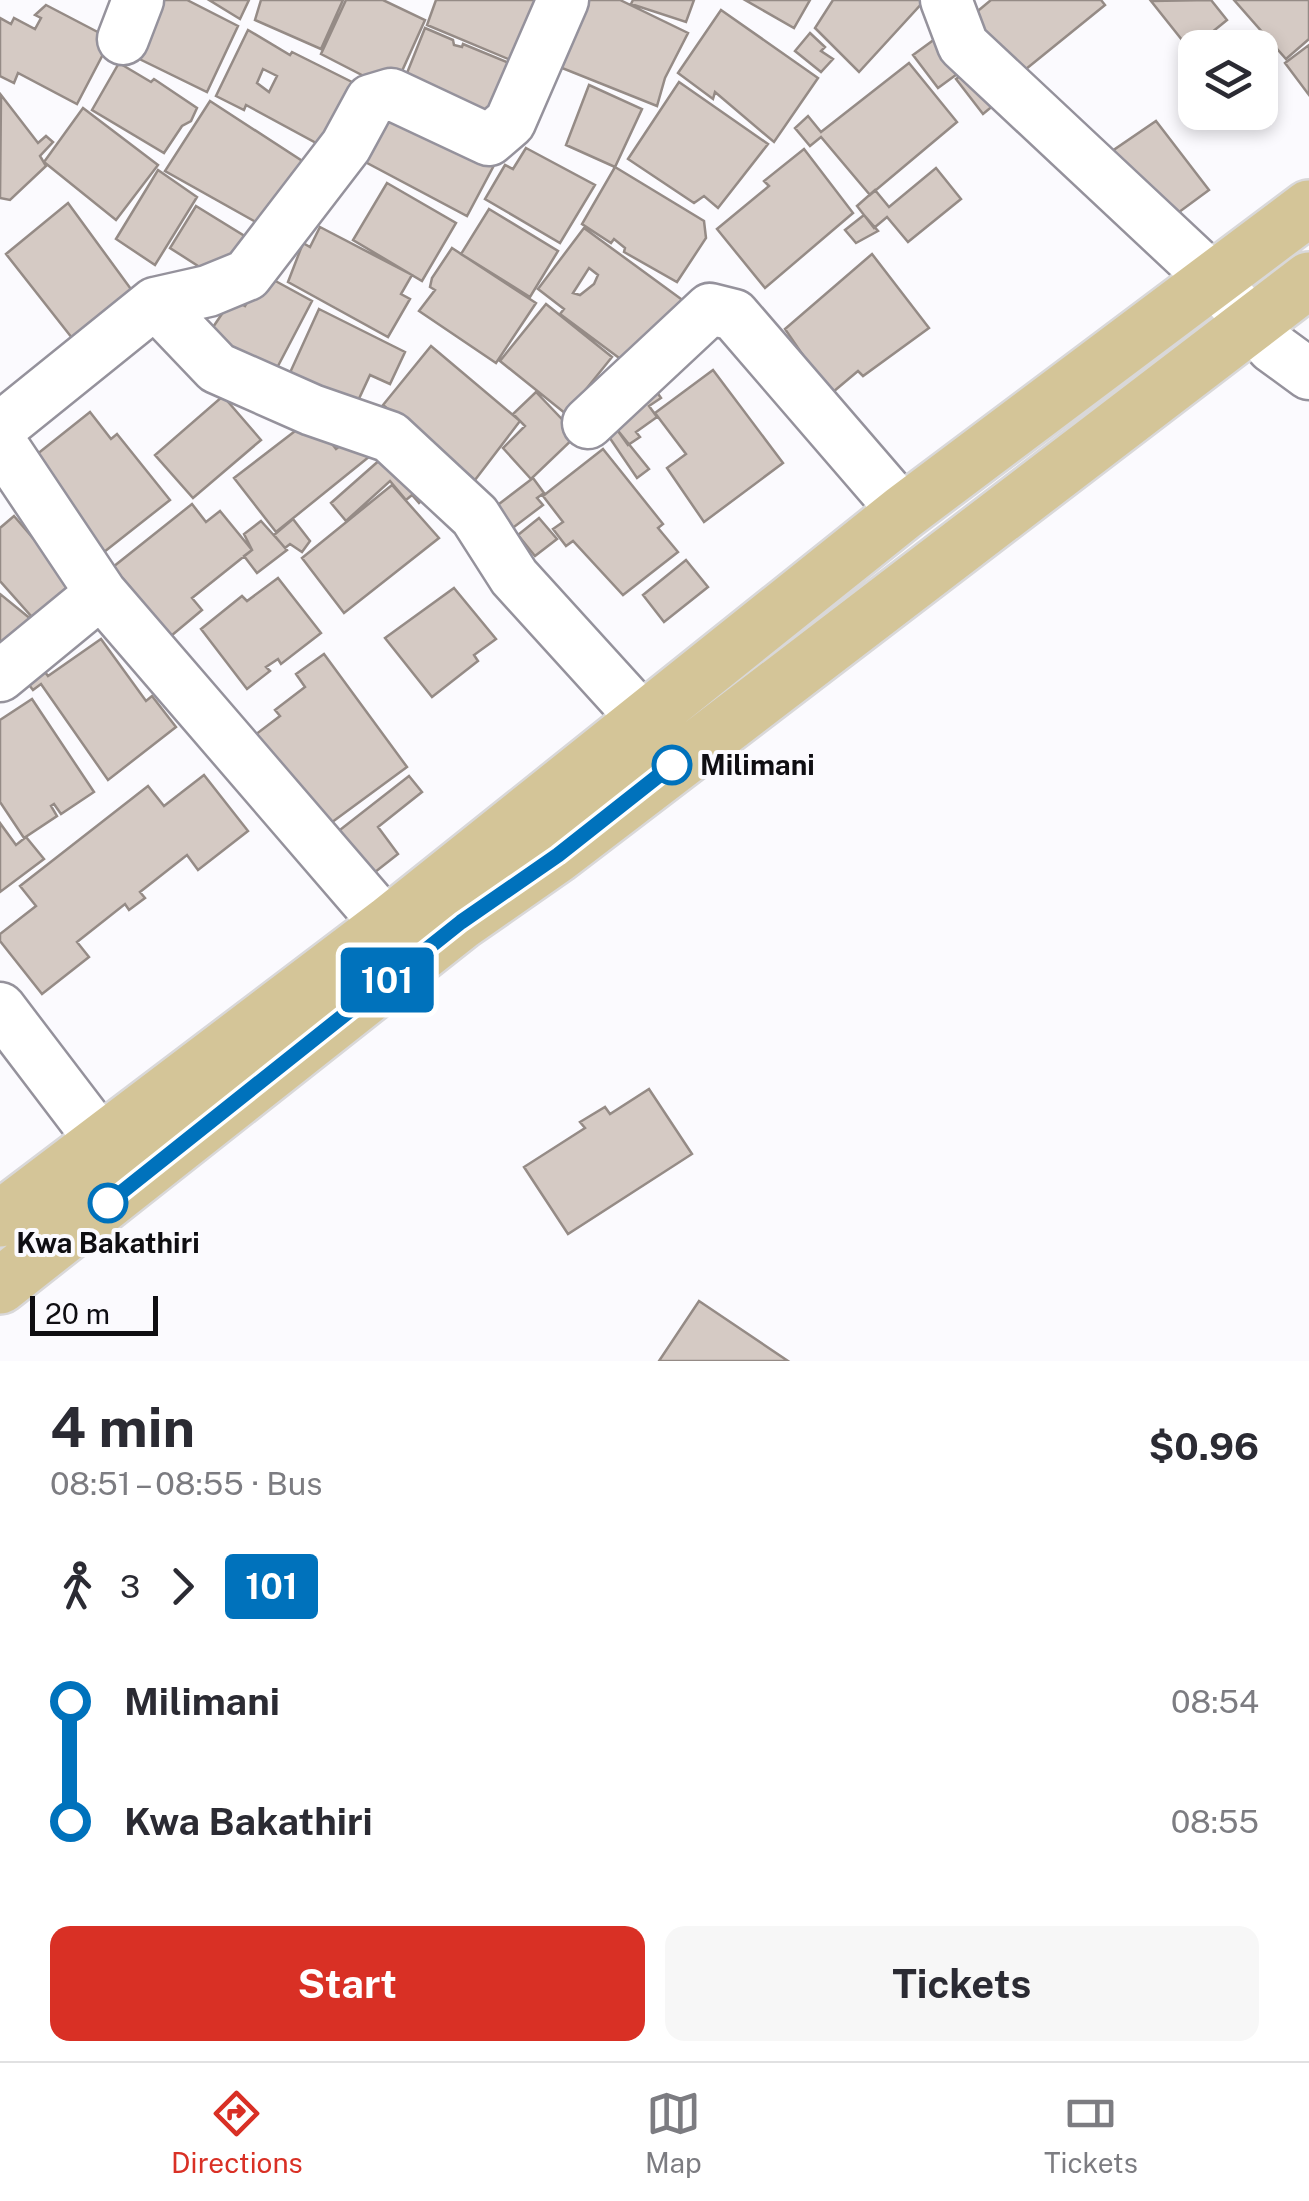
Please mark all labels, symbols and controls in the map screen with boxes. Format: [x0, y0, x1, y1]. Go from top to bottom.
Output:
map controls [1178, 30, 1278, 130]
button: layers [1178, 30, 1278, 130]
marker: Milimani [653, 746, 691, 784]
place label: Milimani [700, 748, 815, 781]
line badge: 101 [330, 948, 444, 1012]
text: 101 [361, 960, 413, 1001]
marker: Kwa Bakathiri [89, 1184, 127, 1222]
place label: Kwa Bakathiri [16, 1226, 200, 1259]
scale bar [30, 1291, 158, 1336]
text: 20 m [45, 1297, 110, 1330]
text: 4 min [50, 1395, 195, 1459]
text: $0.96 [1148, 1424, 1259, 1469]
text: 08:51 – 08:55 · Bus [50, 1465, 323, 1502]
icon: walk [50, 1559, 105, 1614]
icon: forward [155, 1559, 210, 1614]
text: 101 [245, 1566, 298, 1607]
text: 3 [120, 1568, 140, 1605]
text: Milimani [124, 1679, 280, 1724]
text: 08:54 [1171, 1683, 1259, 1720]
text: Kwa Bakathiri [124, 1799, 373, 1844]
text: 08:55 [1171, 1803, 1259, 1840]
button: Start [50, 1926, 645, 2041]
button: Tickets [665, 1926, 1259, 2041]
tab: Directions [171, 2086, 303, 2179]
tab: Map [645, 2086, 702, 2179]
tab: Tickets [1044, 2086, 1138, 2179]

